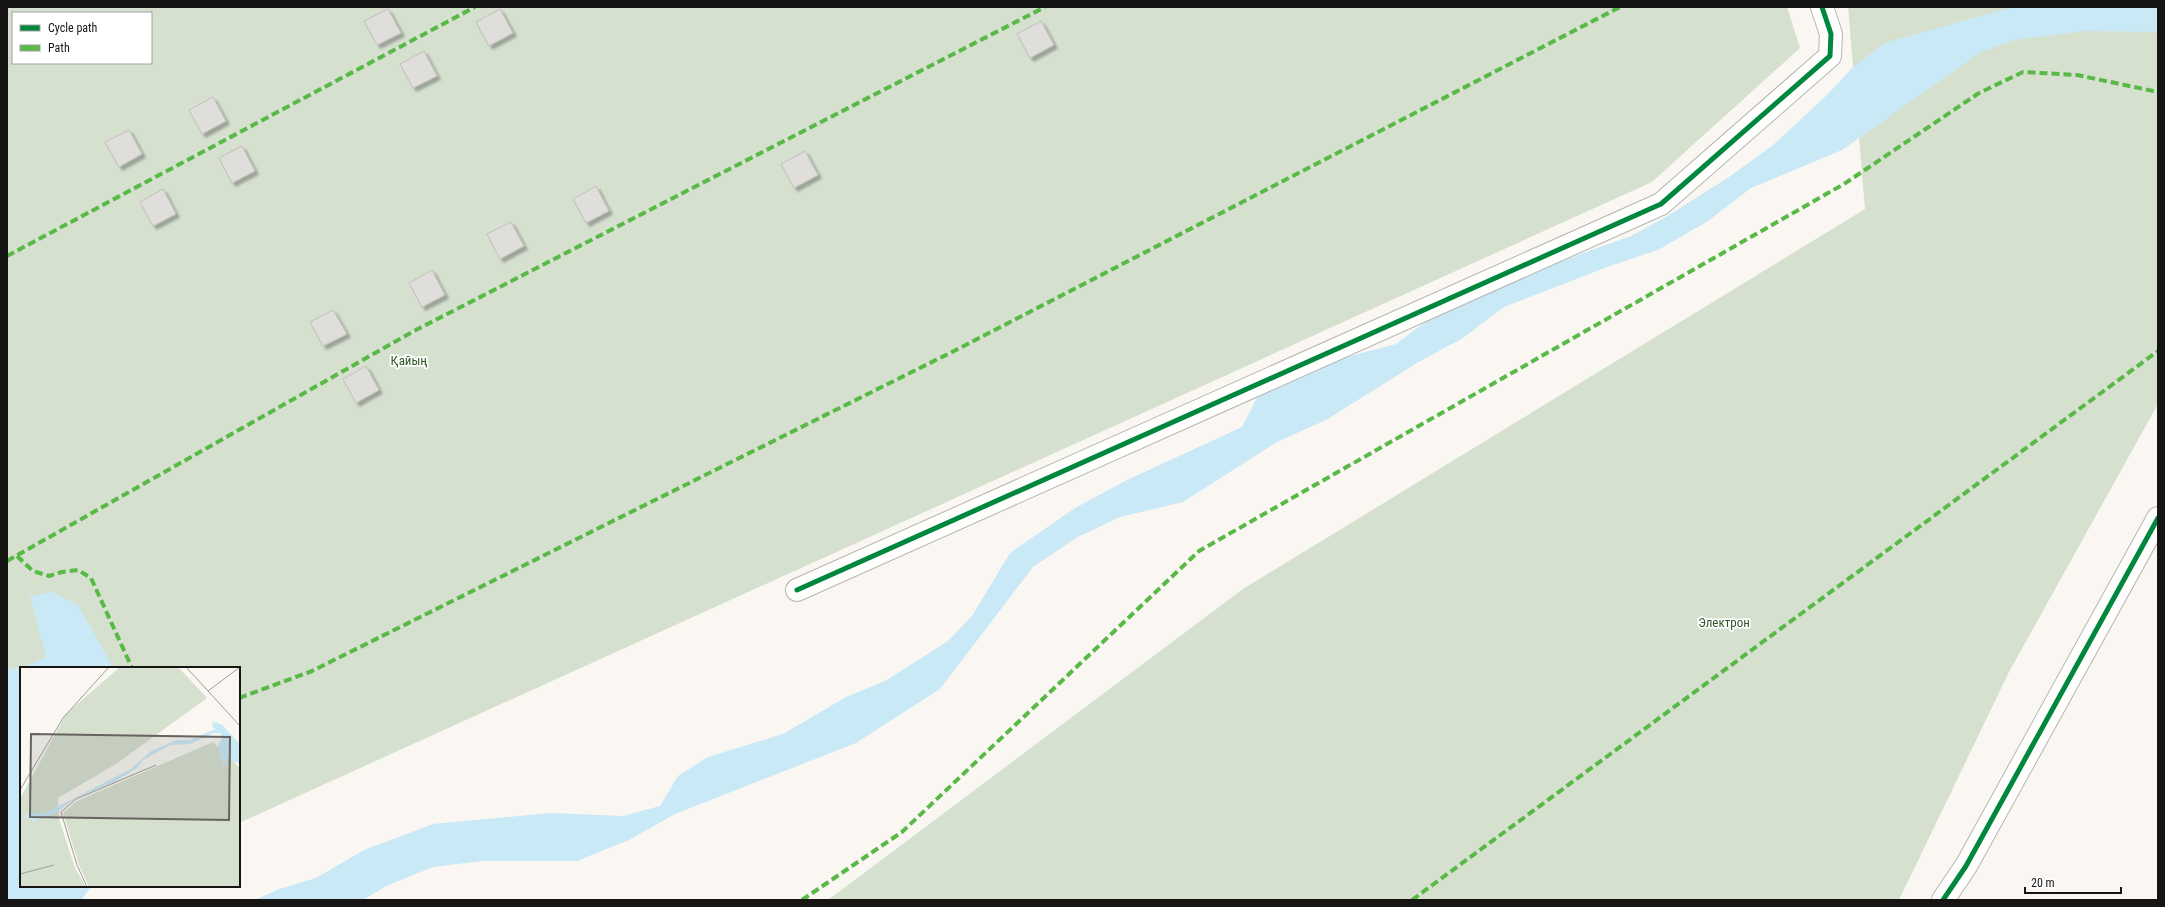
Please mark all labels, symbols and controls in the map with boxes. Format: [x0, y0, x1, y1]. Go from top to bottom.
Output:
legend [12, 12, 152, 64]
text: Cycle path [48, 21, 98, 35]
text: Path [48, 41, 70, 55]
park label: Қайың [391, 353, 427, 368]
park label: Электрон [1698, 615, 1750, 630]
inset map [20, 667, 240, 887]
scale bar [2025, 869, 2121, 895]
text: 20 m [2031, 876, 2055, 890]

